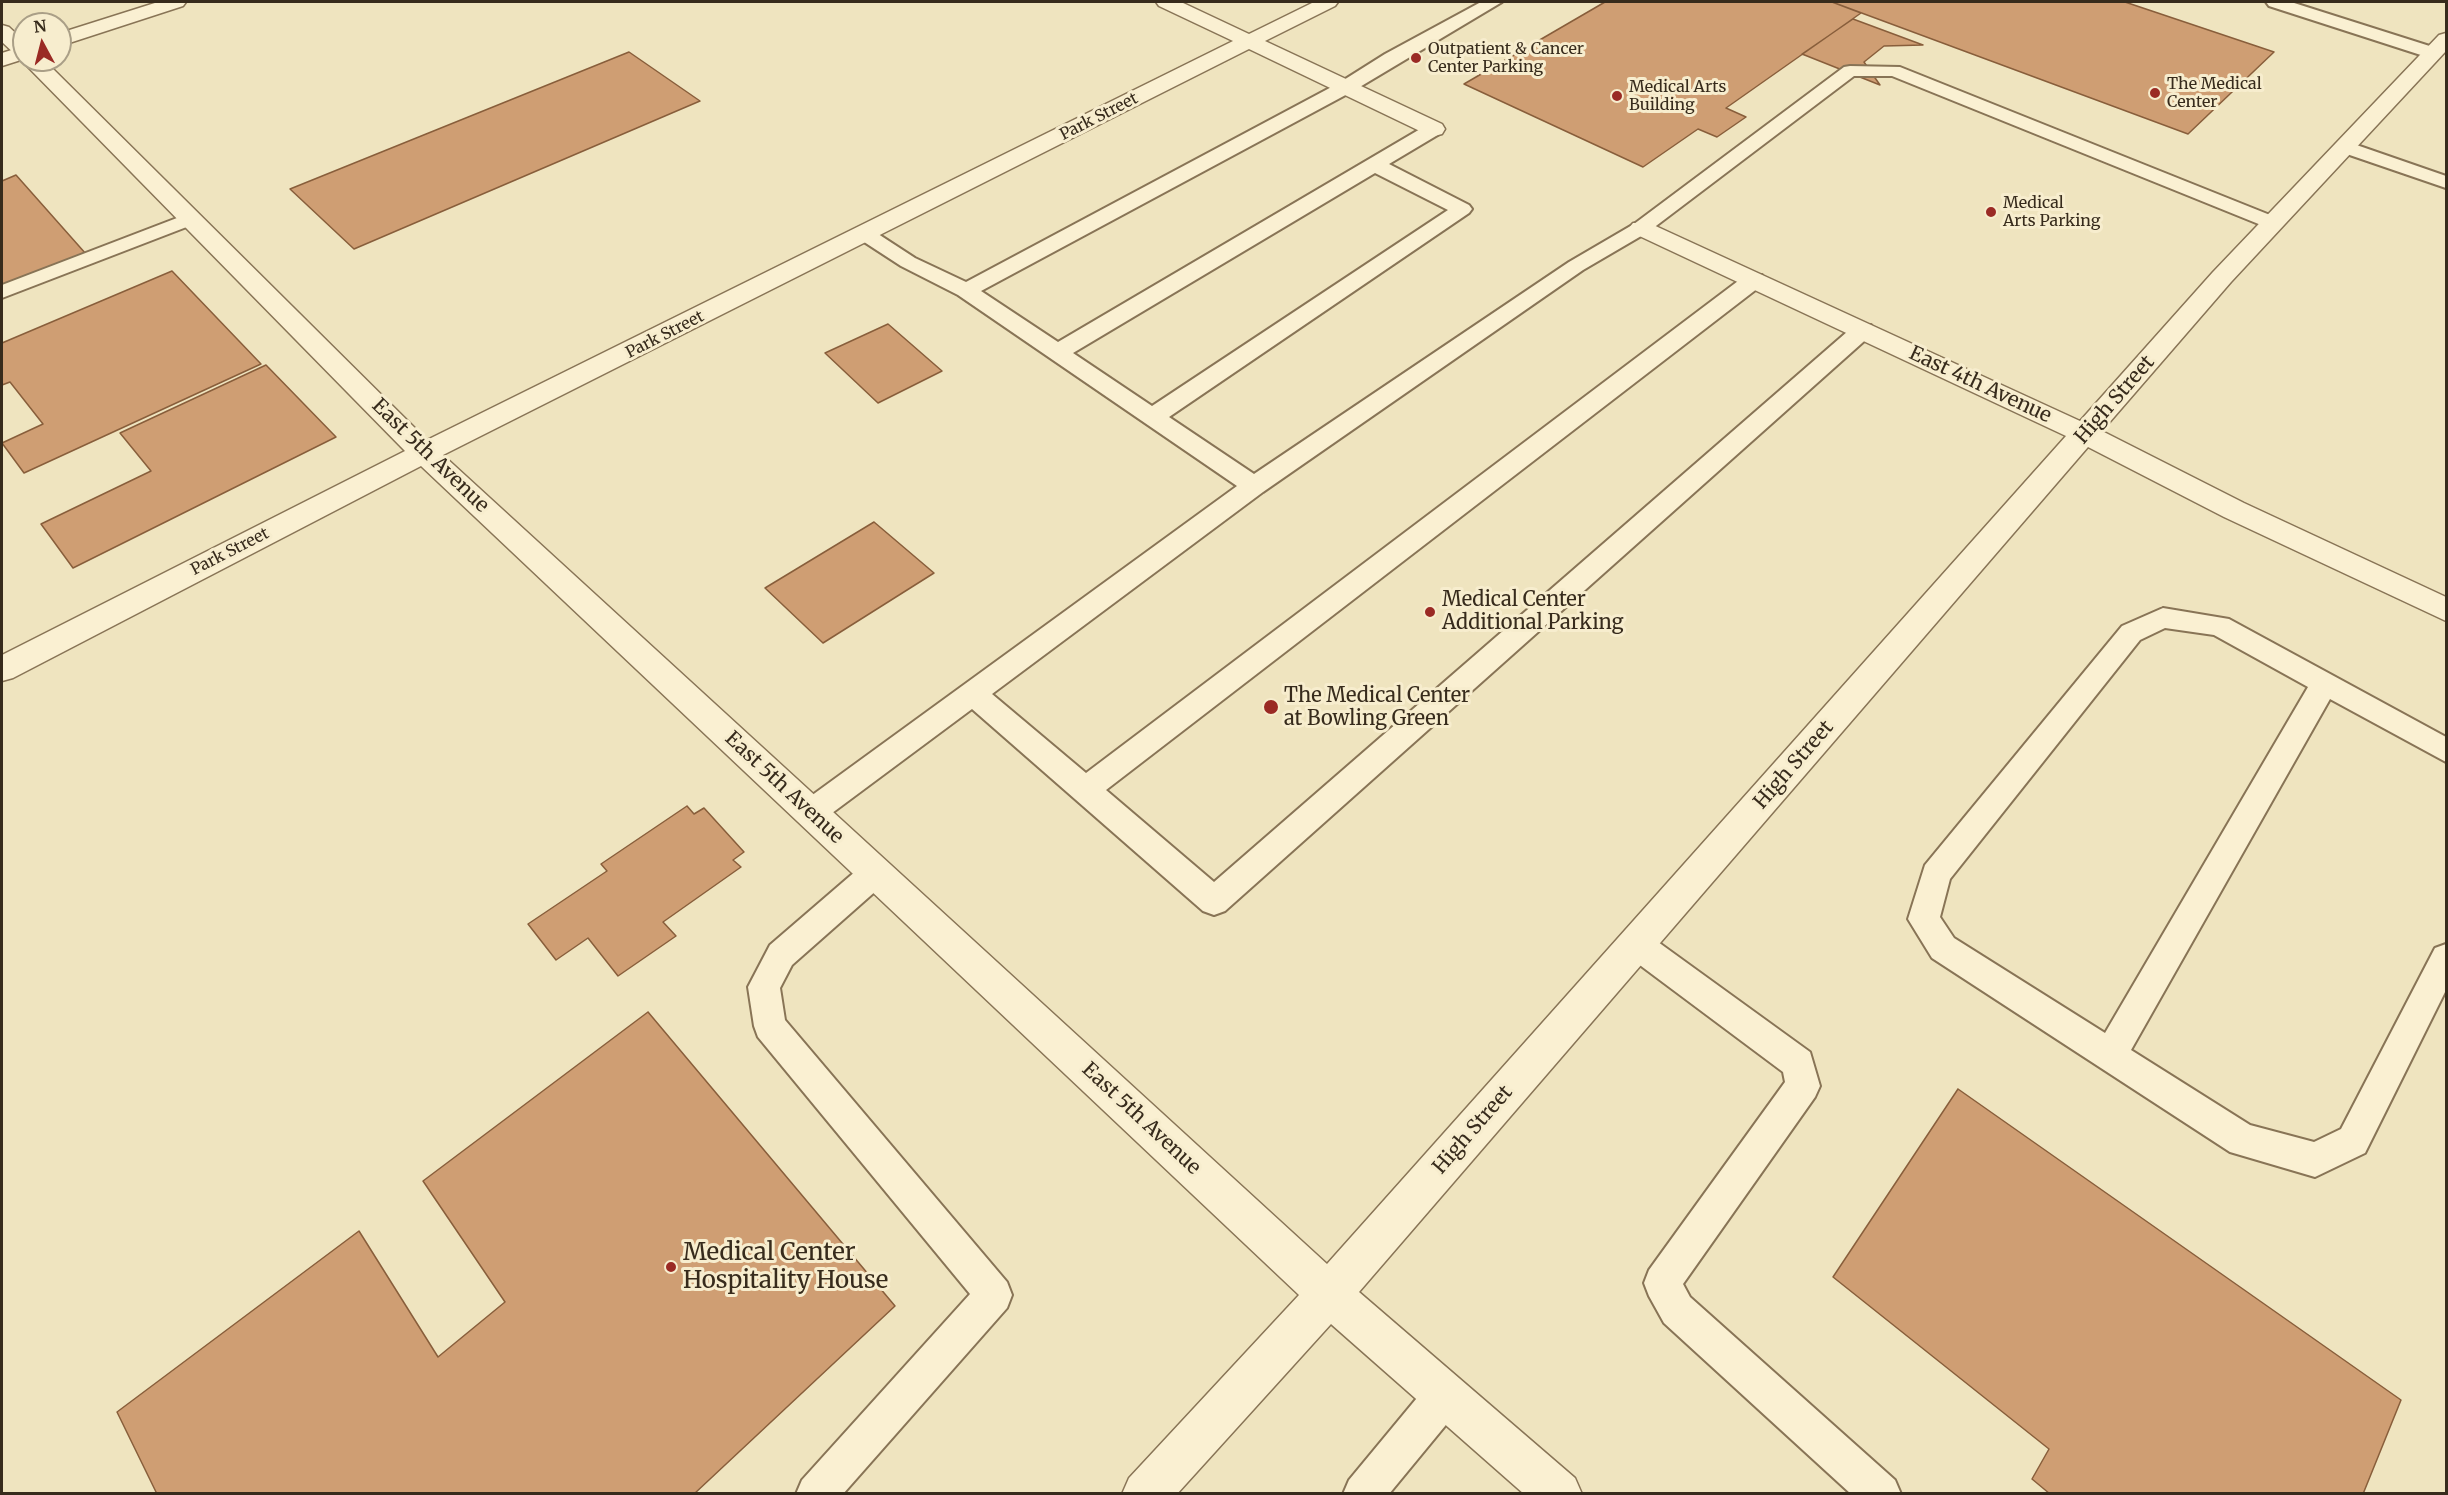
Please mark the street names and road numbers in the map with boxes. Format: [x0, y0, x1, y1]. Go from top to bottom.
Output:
street label: Park Street [1057, 89, 1141, 145]
street label: Park Street [623, 307, 707, 363]
street label: East 4th Avenue [1905, 342, 2055, 428]
street label: High Street [2070, 351, 2160, 449]
street label: East 5th Avenue [367, 394, 493, 518]
street label: Park Street [188, 524, 272, 580]
street label: High Street [1749, 716, 1839, 814]
street label: East 5th Avenue [720, 727, 848, 849]
street label: East 5th Avenue [1077, 1058, 1205, 1180]
street label: High Street [1428, 1081, 1518, 1179]

